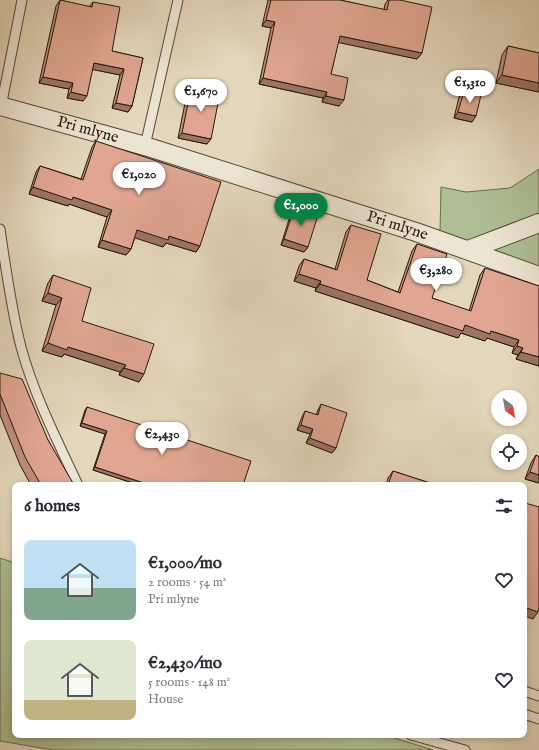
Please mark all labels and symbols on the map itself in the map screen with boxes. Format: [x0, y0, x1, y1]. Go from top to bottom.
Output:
pin: €1,310 [437, 70, 503, 104]
pin: €1,670 [168, 79, 234, 113]
street label: Pri mlyne [55, 112, 121, 148]
pin: €1,020 [106, 162, 172, 196]
pin: €1,000 [268, 193, 334, 227]
street label: Pri mlyne [364, 207, 431, 245]
pin: €3,280 [403, 258, 469, 292]
north arrow [491, 390, 527, 426]
pin: €2,430 [129, 422, 195, 456]

